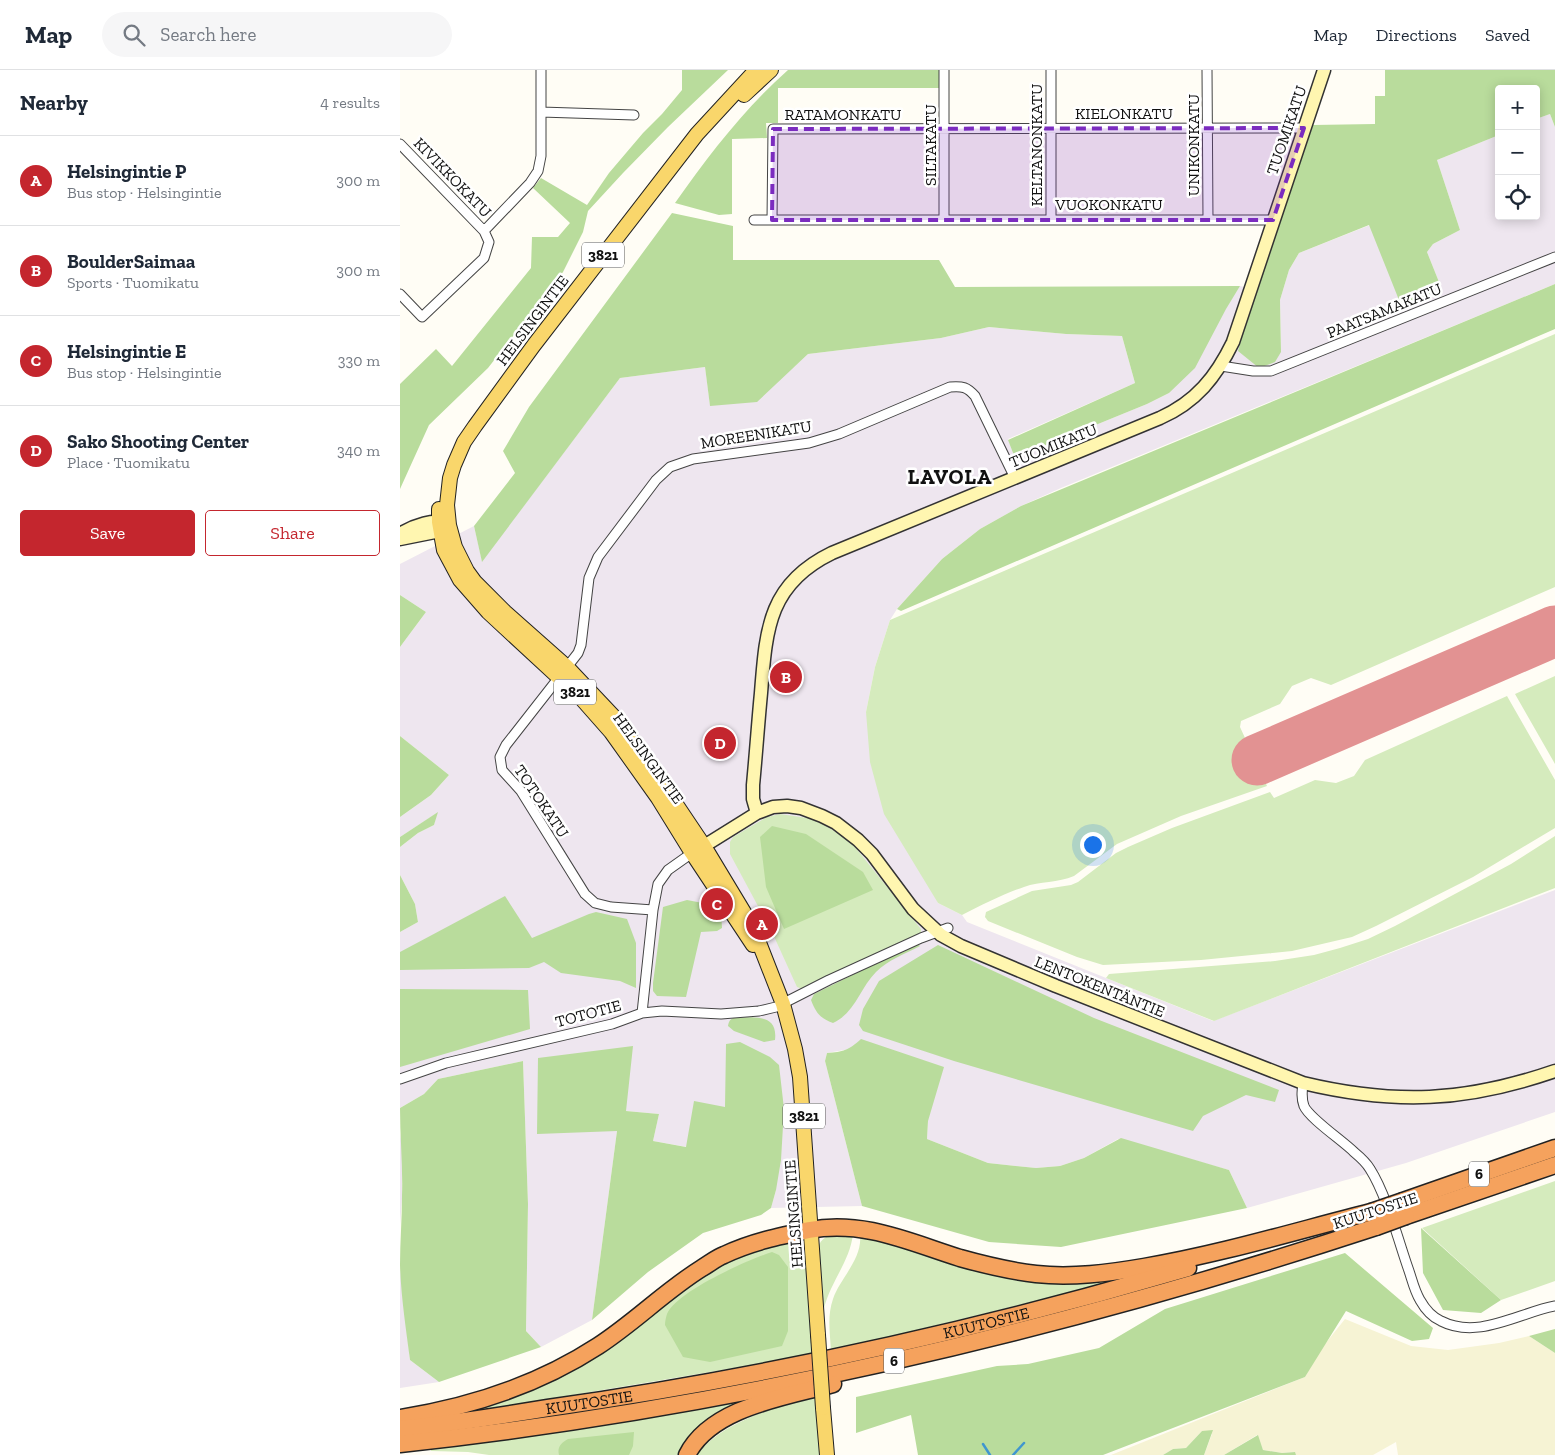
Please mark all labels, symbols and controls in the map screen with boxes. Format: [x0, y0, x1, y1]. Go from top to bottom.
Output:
search box [102, 12, 452, 57]
text: Map [25, 20, 72, 49]
icon: search [120, 21, 148, 49]
text: Search here [160, 23, 257, 46]
text: Map [1313, 24, 1348, 46]
text: Directions [1376, 24, 1457, 46]
text: Saved [1485, 24, 1530, 46]
street label: TUOMIKATU [1262, 83, 1311, 177]
street label: KELTANONKATU [1027, 84, 1046, 206]
map controls [1495, 85, 1540, 220]
button: + [1495, 85, 1540, 130]
text: Nearby [20, 90, 88, 115]
text: 4 results [320, 93, 380, 112]
street label: UNIKONKATU [1184, 94, 1203, 196]
street label: SILTAKATU [921, 104, 940, 186]
street label: KIELONKATU [1075, 104, 1173, 123]
street label: RATAMONKATU [784, 105, 902, 124]
button: − [1495, 130, 1540, 175]
street label: KIVIKKOKATU [410, 133, 495, 221]
text: Helsingintie P [67, 160, 186, 183]
text: A [31, 171, 42, 190]
text: 300 m [336, 171, 380, 190]
button: locate [1495, 175, 1540, 220]
text: Bus stop · Helsingintie [67, 183, 222, 202]
street label: VUOKONKATU [1054, 195, 1163, 214]
road number: 3821 [582, 242, 624, 268]
text: BoulderSaimaa [67, 250, 195, 273]
text: B [31, 261, 41, 280]
text: 300 m [336, 261, 380, 280]
street label: HELSINGINTIE [492, 271, 572, 369]
text: Sports · Tuomikatu [67, 273, 199, 292]
street label: PAATSAMAKATU [1324, 279, 1444, 342]
text: Helsingintie E [67, 340, 186, 363]
text: C [31, 351, 41, 370]
text: 330 m [338, 351, 380, 370]
text: Bus stop · Helsingintie [67, 363, 222, 382]
street label: MOREENIKATU [699, 416, 813, 453]
street label: TUOMIKATU [1006, 419, 1100, 472]
text: Sako Shooting Center [67, 430, 249, 453]
text: D [30, 441, 42, 460]
text: 340 m [337, 441, 380, 460]
text: Place · Tuomikatu [67, 453, 190, 472]
district label: LAVOLA [908, 464, 992, 489]
button: Save [20, 510, 195, 556]
button: Share [205, 510, 380, 556]
pin: B [770, 658, 802, 696]
road number: 3821 [554, 680, 596, 704]
street label: HELSINGINTIE [609, 709, 688, 808]
pin: D [704, 724, 736, 762]
street label: TOTOKATU [510, 761, 573, 841]
your location [1080, 832, 1106, 858]
pin: C [701, 885, 733, 923]
pin: A [746, 905, 778, 943]
street label: LENTOKENTÄNTIE [1032, 952, 1168, 1021]
street label: TOTOTIE [553, 996, 623, 1031]
road number: 3821 [783, 1104, 825, 1128]
street label: HELSINGINTIE [780, 1159, 807, 1269]
road number: 6 [1469, 1162, 1489, 1186]
street label: KUUTOSTIE [1330, 1188, 1420, 1233]
street label: KUUTOSTIE [941, 1303, 1031, 1343]
road number: 6 [884, 1348, 904, 1374]
street label: KUUTOSTIE [544, 1386, 634, 1418]

